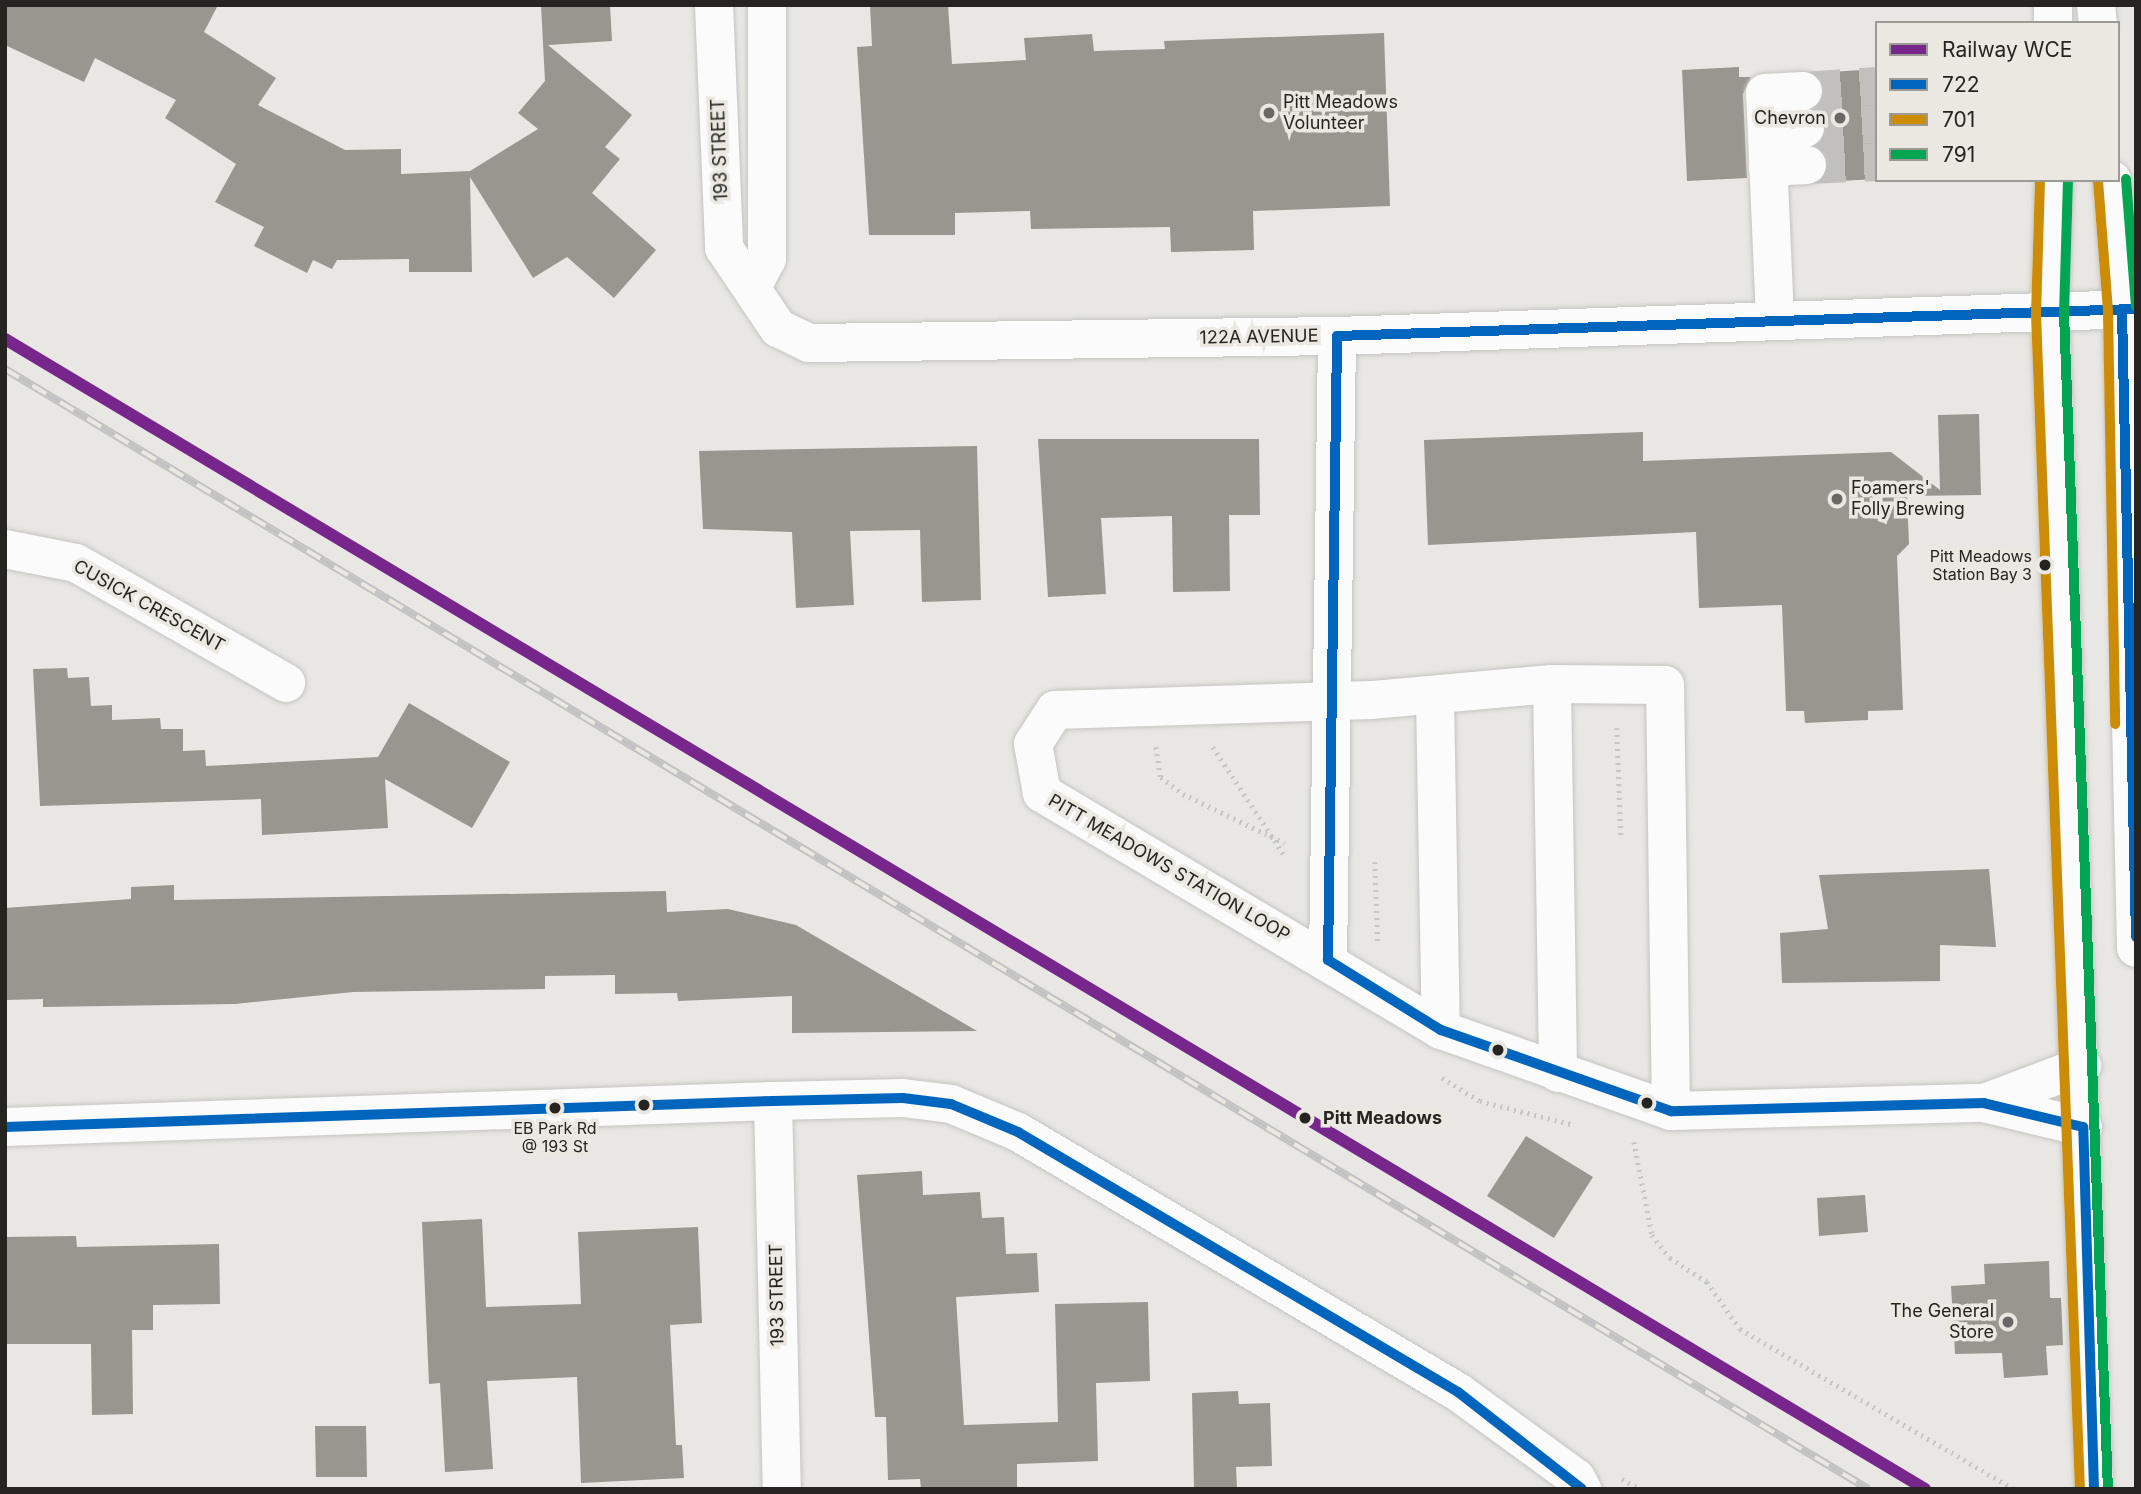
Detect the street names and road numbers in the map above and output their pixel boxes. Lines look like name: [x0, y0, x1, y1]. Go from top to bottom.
street label: 193 STREET: [707, 98, 733, 202]
street label: 122A AVENUE: [1199, 325, 1319, 349]
street label: CUSICK CRESCENT: [70, 555, 228, 657]
street label: PITT MEADOWS STATION LOOP: [1044, 790, 1294, 946]
street label: 193 STREET: [765, 1243, 789, 1347]

